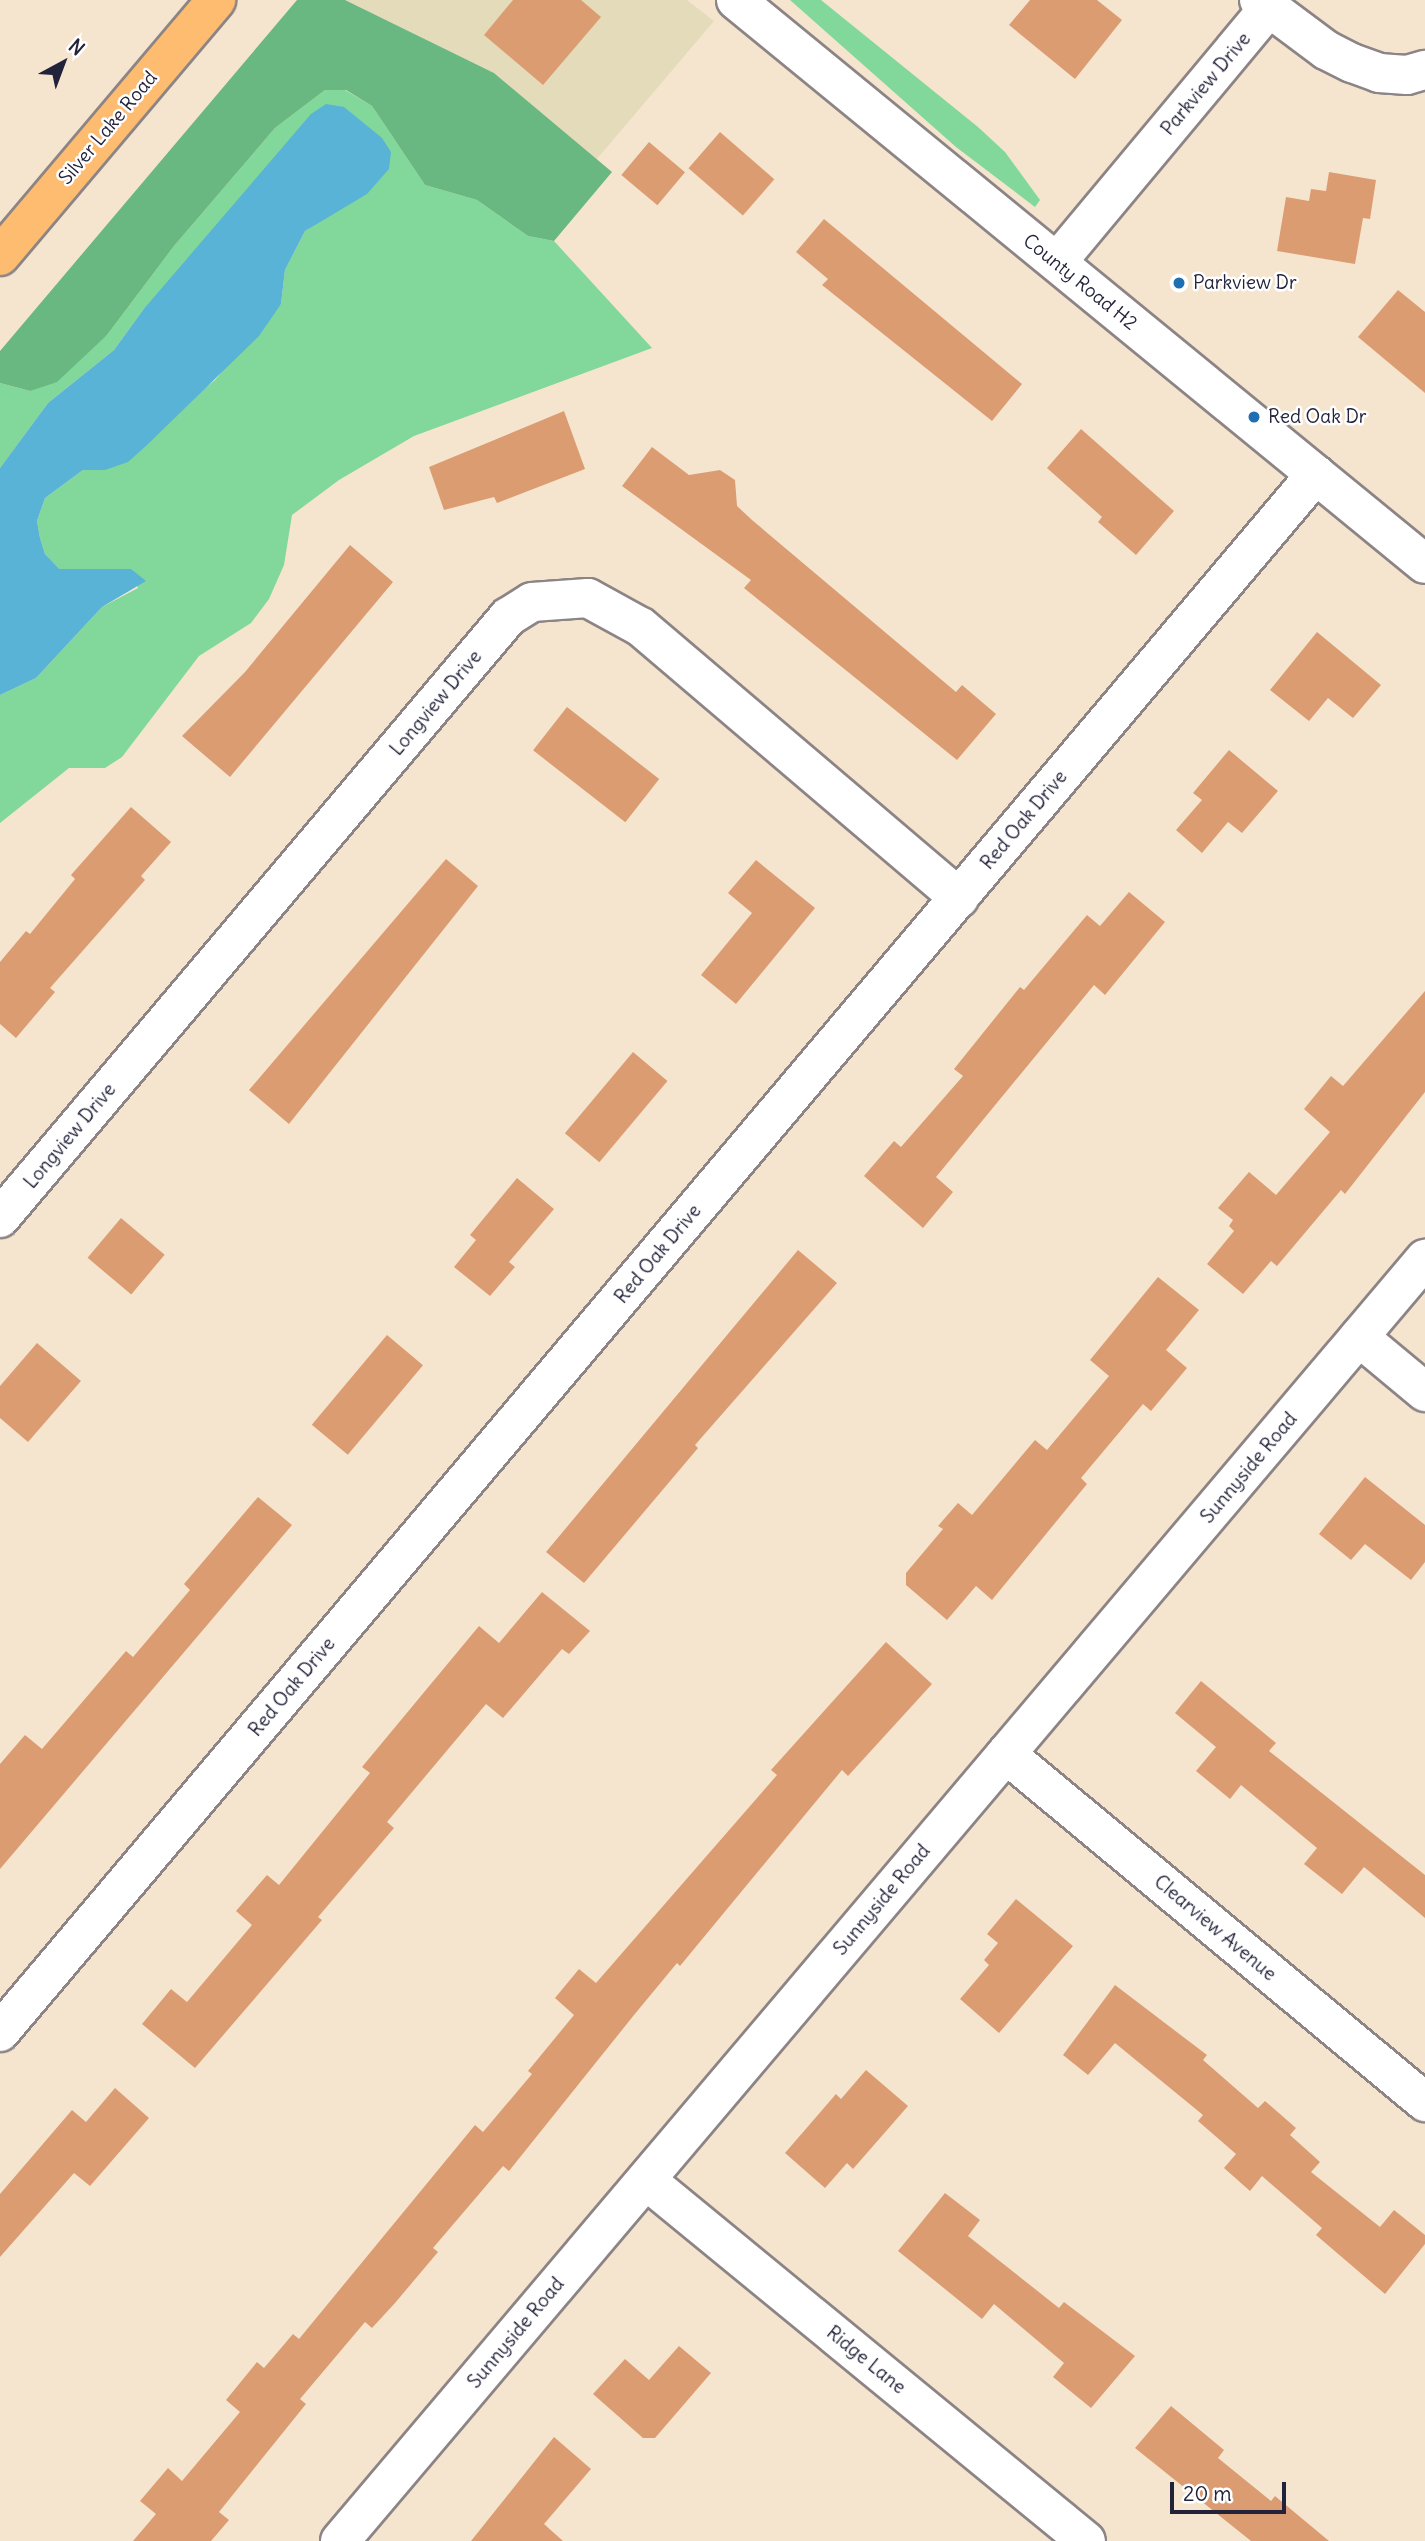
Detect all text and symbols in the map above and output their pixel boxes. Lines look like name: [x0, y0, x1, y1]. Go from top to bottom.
north arrow: [28, 28, 98, 98]
street label: Parkview Drive: [1156, 28, 1256, 140]
text: N: [64, 34, 90, 61]
street label: Silver Lake Road: [54, 67, 162, 189]
street label: County Road H2: [1019, 229, 1141, 335]
place label: Parkview Dr: [1193, 272, 1297, 294]
marker: Parkview Dr: [1171, 275, 1187, 291]
place label: Red Oak Dr: [1268, 406, 1367, 428]
marker: Red Oak Dr: [1246, 409, 1262, 425]
street label: Longview Drive: [385, 646, 487, 760]
street label: Red Oak Drive: [976, 766, 1072, 874]
street label: Longview Drive: [19, 1079, 121, 1193]
street label: Red Oak Drive: [610, 1200, 706, 1308]
street label: Sunnyside Road: [1196, 1408, 1302, 1528]
street label: Red Oak Drive: [244, 1633, 340, 1741]
street label: Sunnyside Road: [829, 1840, 935, 1960]
street label: Clearview Avenue: [1149, 1870, 1281, 1986]
street label: Sunnyside Road: [463, 2273, 569, 2393]
street label: Ridge Lane: [822, 2321, 910, 2399]
scale bar: [1173, 2468, 1288, 2512]
text: 20 m: [1183, 2480, 1232, 2507]

